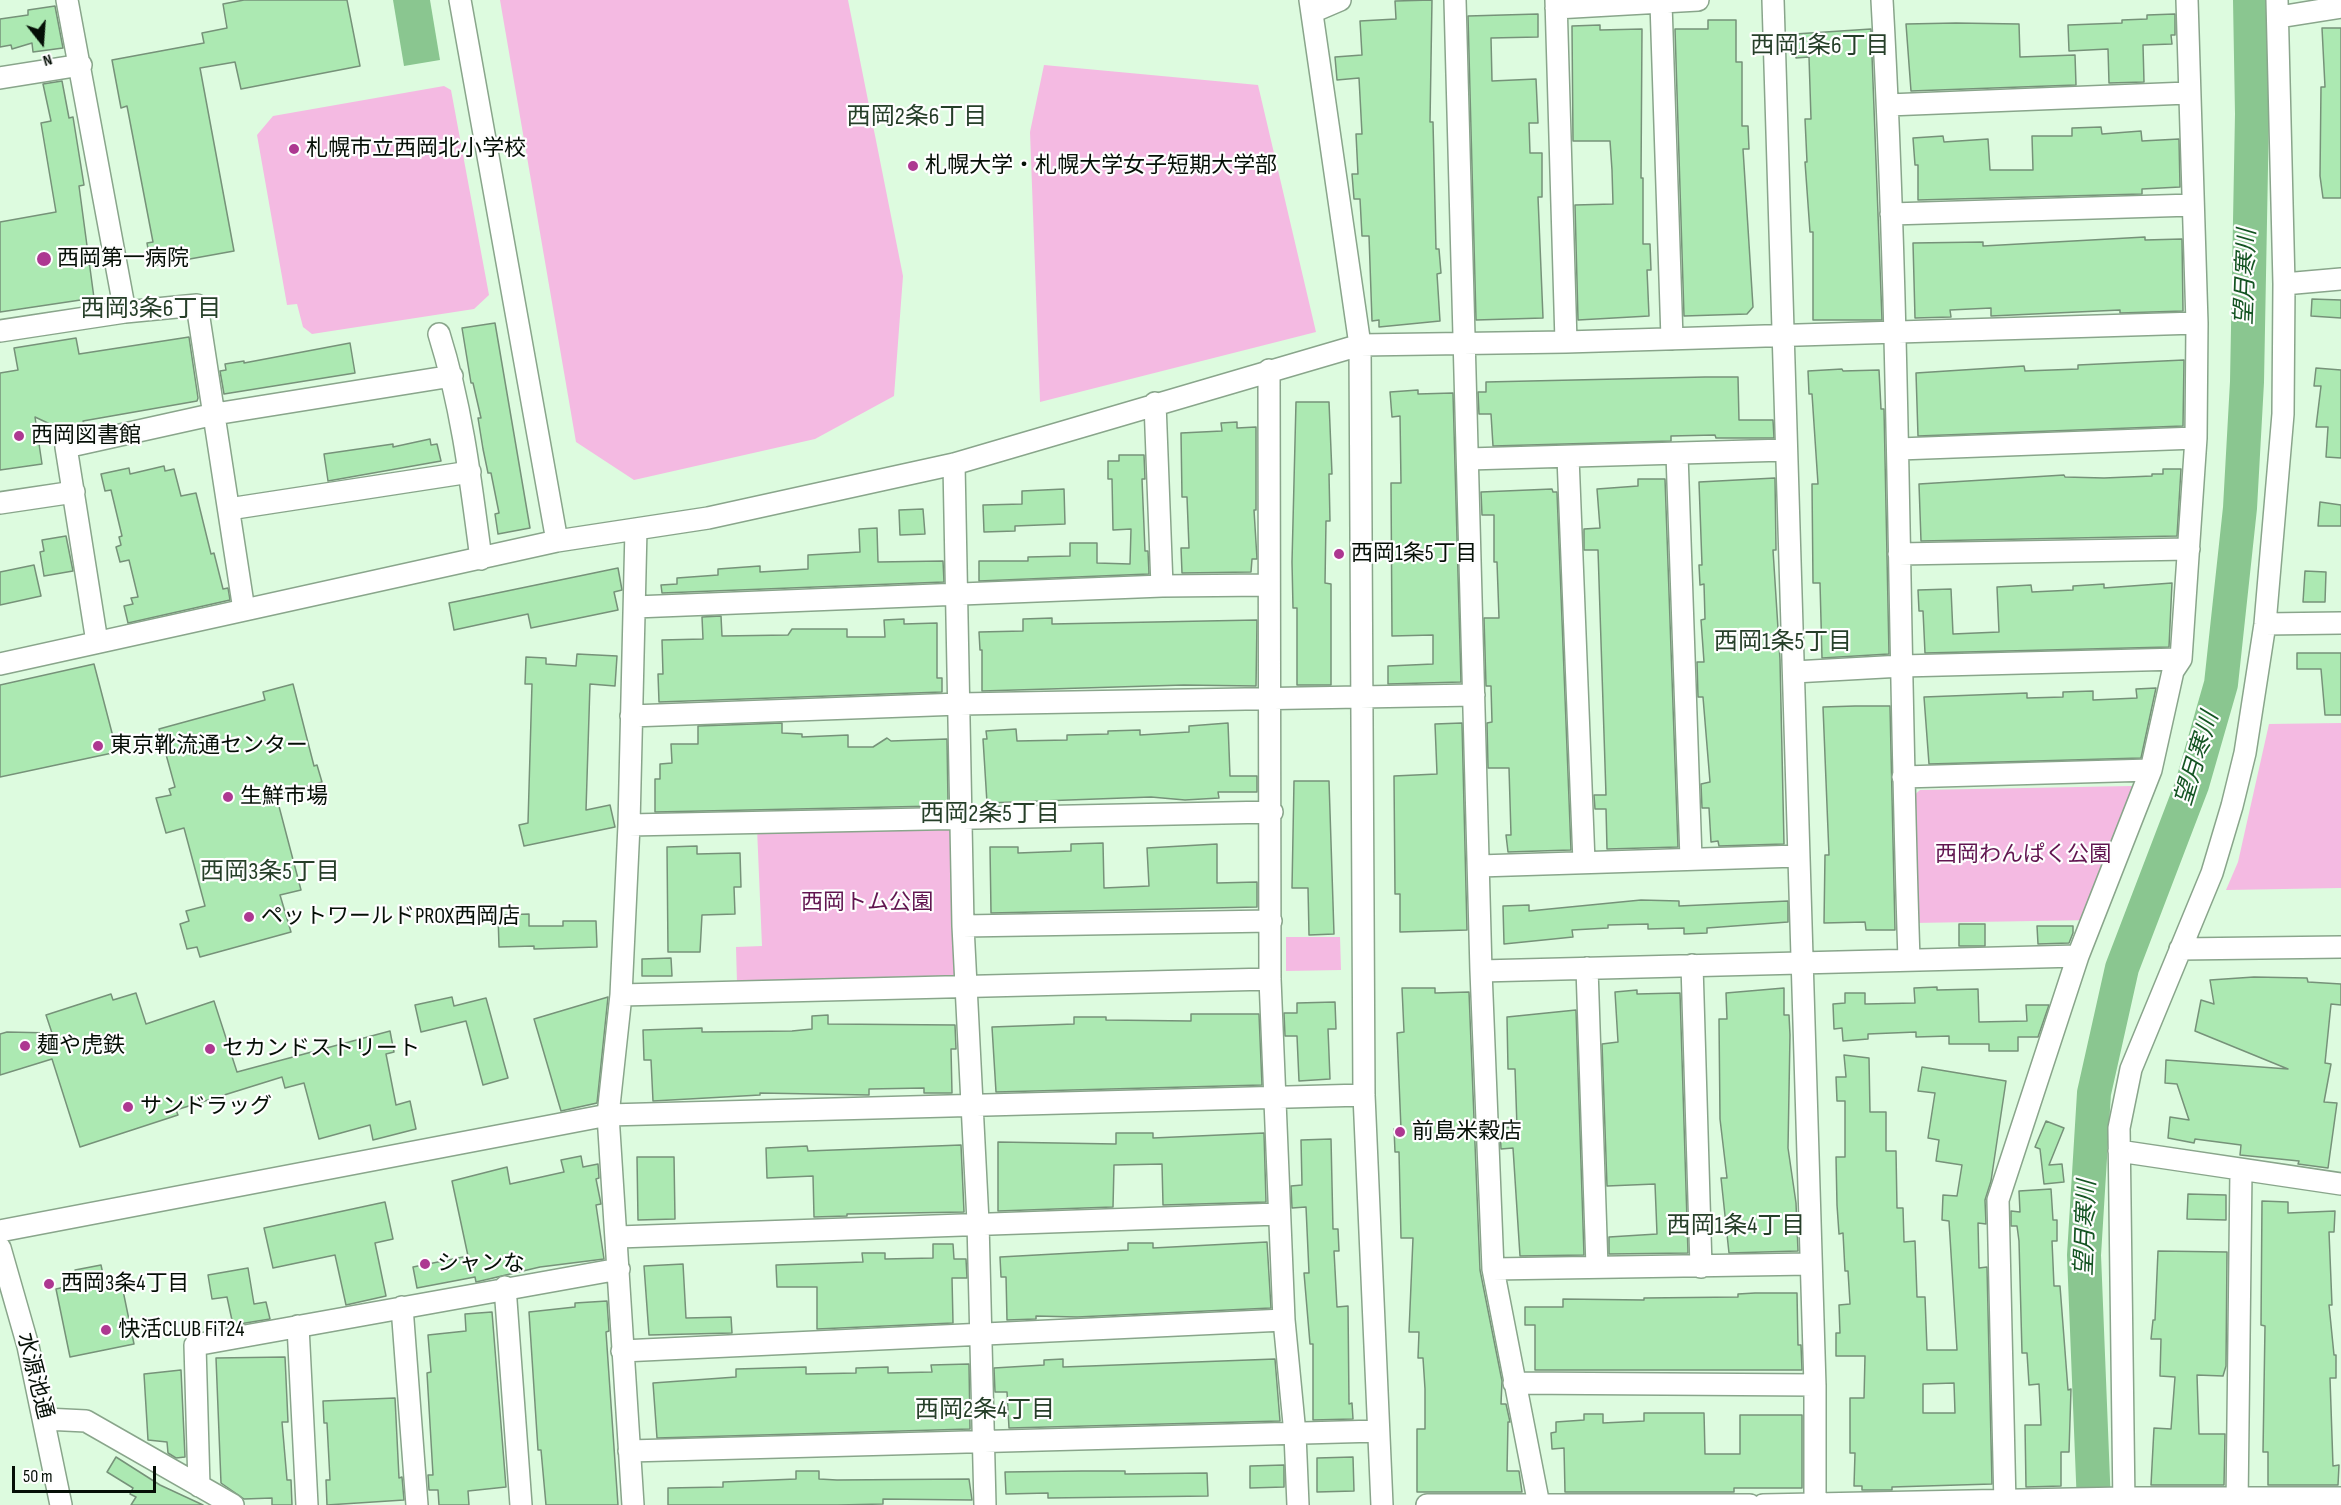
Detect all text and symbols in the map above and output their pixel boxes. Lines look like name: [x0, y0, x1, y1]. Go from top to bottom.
north arrow: [12, 12, 72, 72]
district label: 西岡1条6丁目: [1751, 33, 1889, 61]
text: N: [41, 49, 54, 70]
district label: 西岡2条6丁目: [847, 104, 987, 132]
place label: 札幌市立西岡北小学校: [306, 136, 526, 162]
marker: 札幌市立西岡北小学校: [287, 142, 301, 156]
place label: 札幌大学・札幌大学女子短期大学部: [925, 153, 1277, 179]
marker: 札幌大学・札幌大学女子短期大学部: [906, 159, 920, 173]
water label: 望月寒川: [2231, 229, 2263, 325]
place label: 西岡第一病院: [57, 246, 189, 272]
marker: 西岡第一病院: [35, 250, 53, 268]
district label: 西岡3条6丁目: [81, 296, 221, 324]
place label: 西岡図書館: [31, 423, 141, 449]
marker: 西岡図書館: [12, 429, 26, 443]
place label: 西岡1条5丁目: [1351, 541, 1478, 567]
marker: 西岡1条5丁目: [1332, 547, 1346, 561]
district label: 西岡1条5丁目: [1714, 629, 1852, 657]
water label: 望月寒川: [2170, 709, 2226, 809]
place label: 東京靴流通センター: [110, 733, 308, 759]
marker: 東京靴流通センター: [91, 739, 105, 753]
place label: 生鮮市場: [240, 784, 328, 810]
marker: 生鮮市場: [221, 790, 235, 804]
district label: 西岡2条5丁目: [920, 801, 1060, 829]
park label: 西岡わんぱく公園: [1935, 842, 2111, 868]
district label: 西岡3条5丁目: [200, 859, 340, 887]
park label: 西岡トム公園: [801, 890, 933, 916]
place label: ペットワールドPROX西岡店: [261, 904, 520, 930]
marker: ペットワールドPROX西岡店: [242, 910, 256, 924]
place label: 麺や虎鉄: [37, 1033, 125, 1059]
place label: セカンドストリート: [222, 1036, 420, 1062]
marker: 麺や虎鉄: [18, 1039, 32, 1053]
marker: セカンドストリート: [203, 1042, 217, 1056]
place label: サンドラッグ: [140, 1094, 272, 1120]
marker: サンドラッグ: [121, 1100, 135, 1114]
place label: 前島米穀店: [1412, 1119, 1522, 1145]
marker: 前島米穀店: [1393, 1125, 1407, 1139]
water label: 望月寒川: [2071, 1180, 2103, 1276]
district label: 西岡1条4丁目: [1667, 1213, 1805, 1241]
place label: シャンな: [437, 1251, 525, 1277]
marker: シャンな: [418, 1257, 432, 1271]
place label: 西岡3条4丁目: [61, 1271, 189, 1297]
marker: 西岡3条4丁目: [42, 1277, 56, 1291]
place label: 快活CLUB FiT24: [118, 1317, 244, 1343]
marker: 快活CLUB FiT24: [99, 1323, 113, 1337]
street label: 水源池通: [11, 1330, 57, 1422]
district label: 西岡2条4丁目: [915, 1397, 1055, 1425]
scale bar: [15, 1454, 159, 1492]
text: 50 m: [23, 1466, 53, 1487]

